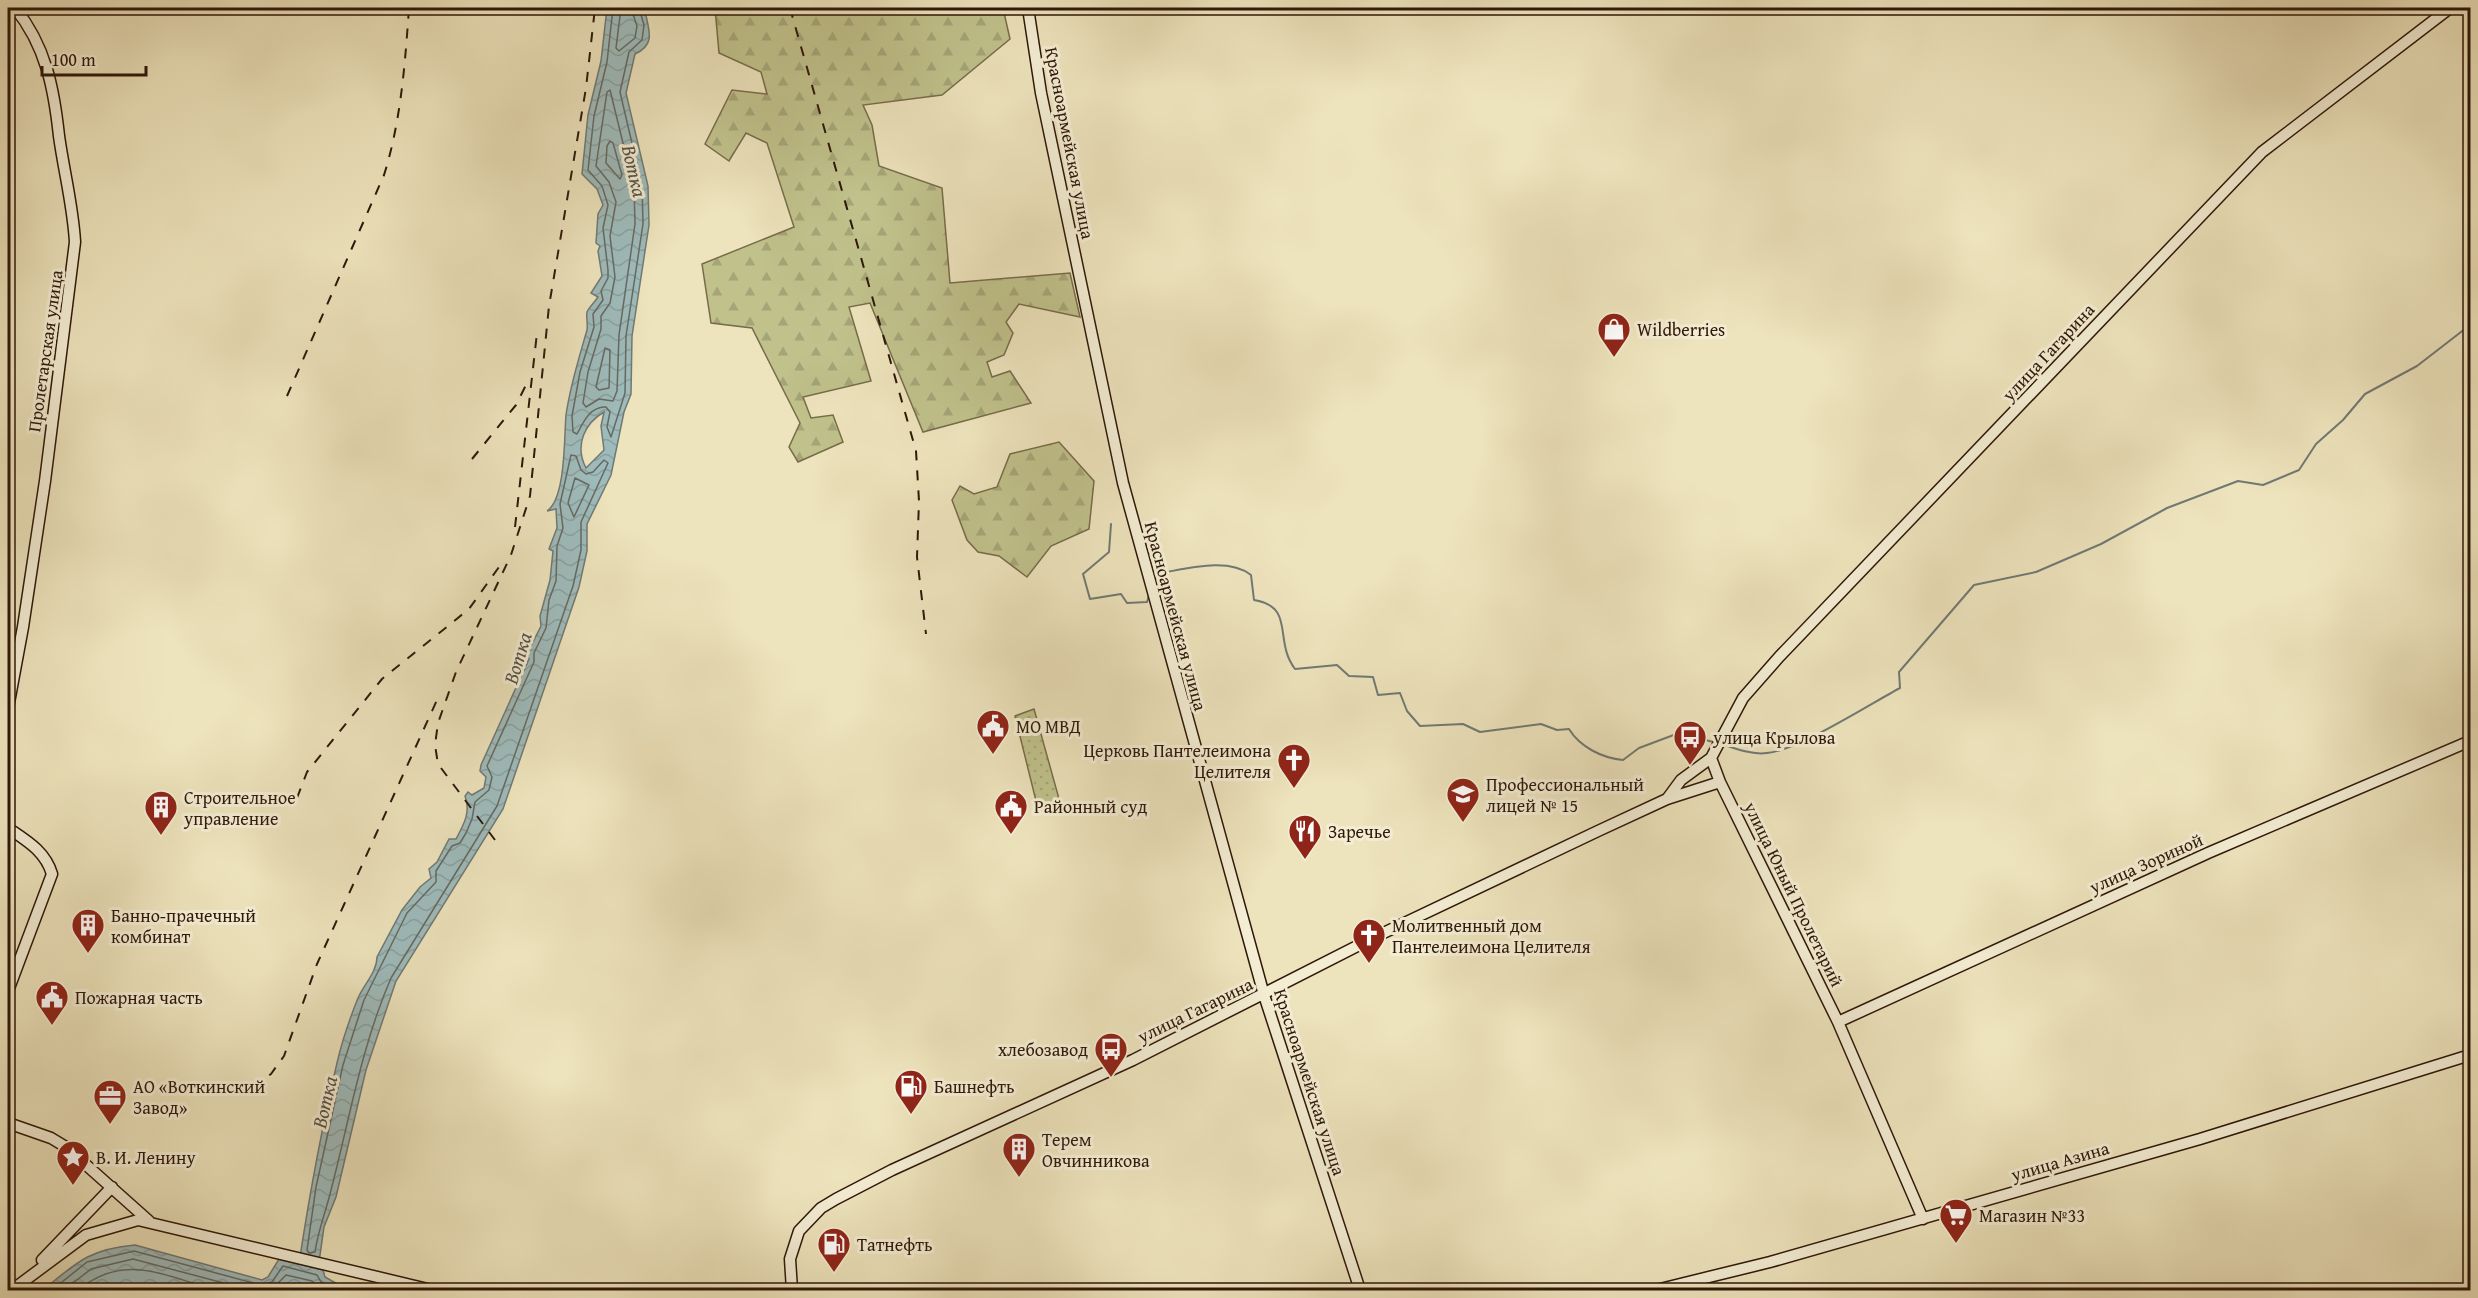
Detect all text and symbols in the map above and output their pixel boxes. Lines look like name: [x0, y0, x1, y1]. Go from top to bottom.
scale bar: [42, 39, 146, 77]
street label: Красноармейская улица: [1038, 45, 1102, 242]
text: 100 m: [51, 46, 96, 73]
water label: Вотка: [615, 141, 655, 201]
street label: Пролетарская улица: [20, 268, 70, 434]
street label: улица Гагарина: [1995, 297, 2101, 408]
shop icon: Wildberries: [1596, 311, 1632, 358]
place label: Wildberries: [1637, 316, 1725, 343]
street label: Красноармейская улица: [1138, 518, 1214, 714]
water label: Вотка: [495, 628, 539, 688]
public building icon: МО МВД: [975, 708, 1011, 755]
place label: МО МВД: [1016, 713, 1081, 740]
bus stop icon: улица Крылова: [1672, 719, 1708, 766]
place label: улица Крылова: [1712, 724, 1836, 751]
place label: Церковь Пантелеимона Целителя: [1084, 737, 1271, 785]
church icon: Церковь Пантелеимона Целителя: [1276, 742, 1312, 789]
place label: Профессиональный лицей № 15: [1486, 771, 1644, 819]
school or university icon: Профессиональный лицей № 15: [1445, 776, 1481, 823]
place label: Строительное управление: [183, 784, 296, 832]
public building icon: Районный суд: [993, 788, 1029, 835]
building icon: Строительное управление: [143, 789, 179, 836]
place label: Районный суд: [1034, 793, 1147, 820]
street label: улица Юный Пролетарий: [1737, 796, 1851, 991]
restaurant icon: Заречье: [1287, 813, 1323, 860]
place label: Заречье: [1328, 818, 1391, 845]
street label: улица Зориной: [2084, 826, 2207, 901]
place label: Банно-прачечный комбинат: [111, 902, 256, 950]
building icon: Банно-прачечный комбинат: [70, 907, 106, 954]
place label: Молитвенный дом Пантелеимона Целителя: [1392, 912, 1591, 960]
church icon: Молитвенный дом Пантелеимона Целителя: [1351, 917, 1387, 964]
street label: улица Гагарина: [1132, 970, 1258, 1050]
public building icon: Пожарная часть: [34, 979, 70, 1026]
place label: Пожарная часть: [75, 984, 203, 1011]
street label: Красноармейская улица: [1267, 985, 1353, 1179]
bus stop icon: хлебозавод: [1093, 1031, 1129, 1078]
place label: хлебозавод: [998, 1036, 1088, 1063]
fuel station icon: Башнефть: [893, 1068, 929, 1115]
water label: Вотка: [304, 1072, 344, 1132]
place label: АО «Воткинский Завод»: [133, 1073, 265, 1121]
place label: Башнефть: [934, 1073, 1015, 1100]
office icon: АО «Воткинский Завод»: [92, 1078, 128, 1125]
place label: Терем Овчинникова: [1042, 1126, 1150, 1174]
building icon: Терем Овчинникова: [1001, 1131, 1037, 1178]
street label: улица Азина: [2007, 1134, 2113, 1188]
place icon: В. И. Ленину: [55, 1139, 91, 1186]
place label: В. И. Ленину: [96, 1144, 196, 1171]
supermarket icon: Магазин №33: [1938, 1197, 1974, 1244]
place label: Магазин №33: [1979, 1202, 2085, 1229]
fuel station icon: Татнефть: [816, 1226, 852, 1273]
place label: Татнефть: [857, 1231, 933, 1258]

